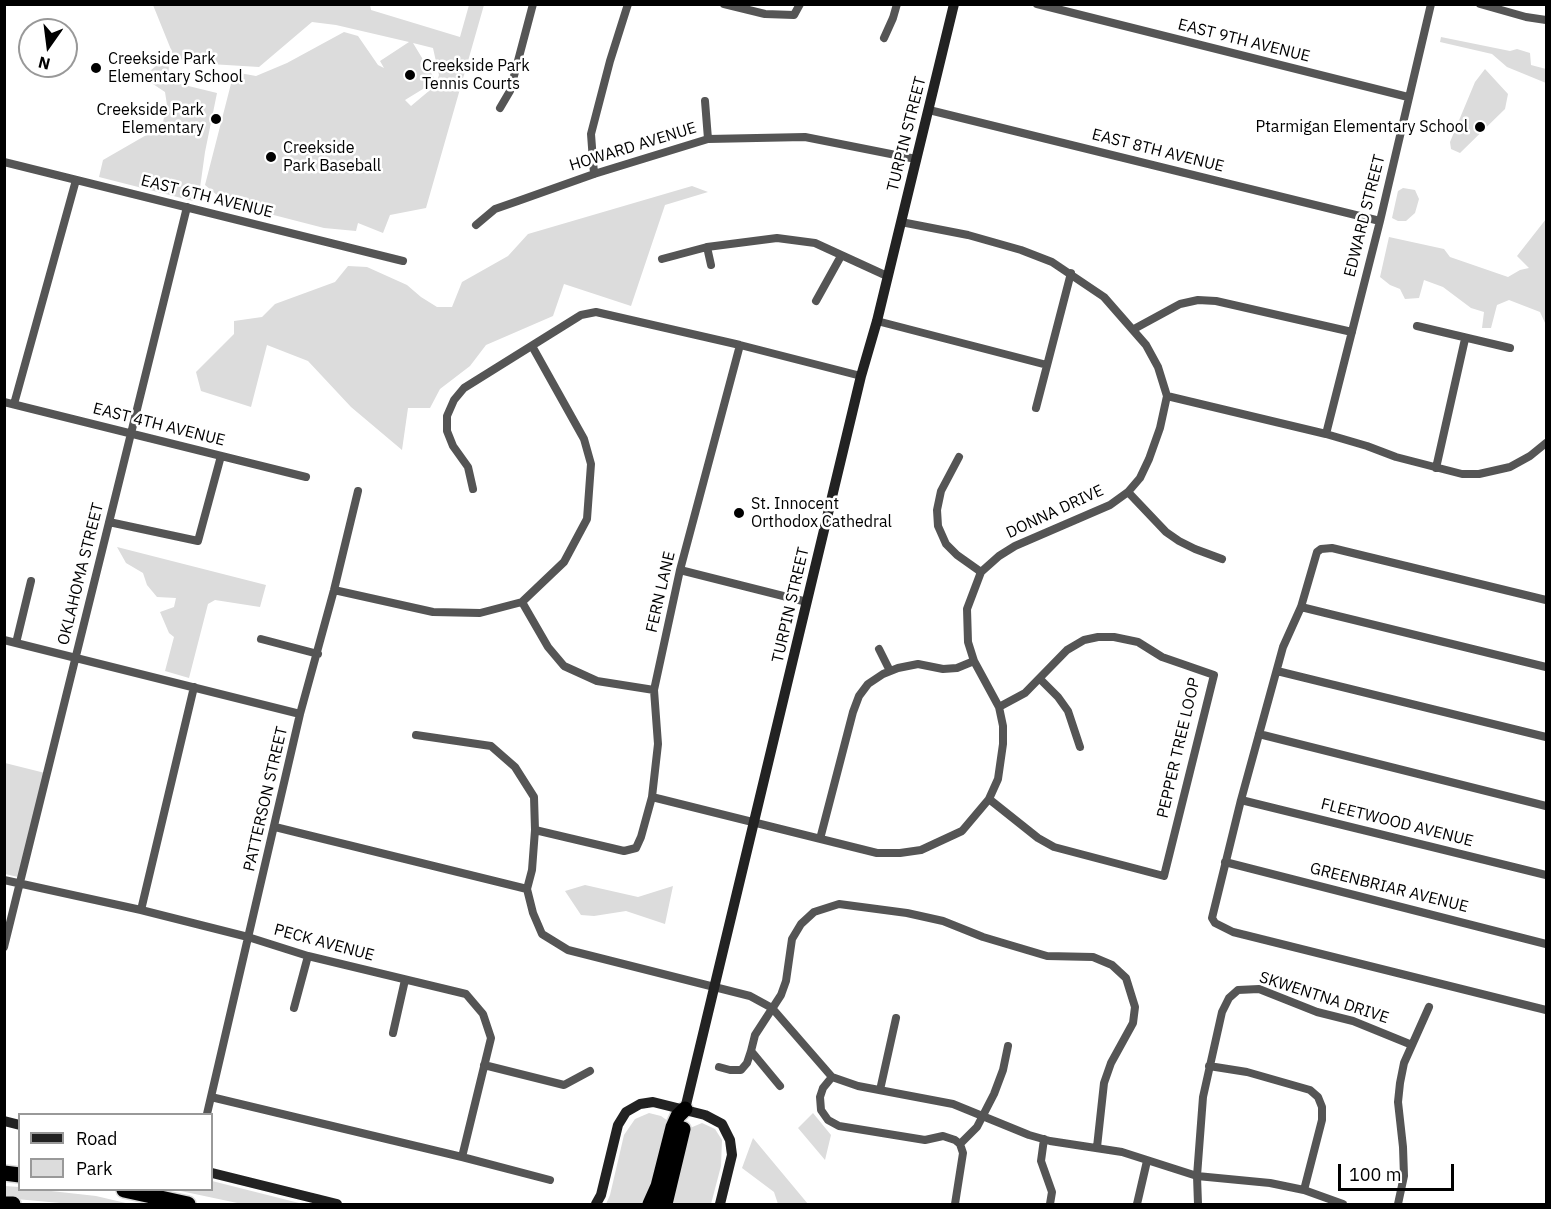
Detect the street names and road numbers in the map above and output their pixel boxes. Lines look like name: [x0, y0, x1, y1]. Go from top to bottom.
street label: EAST 9TH AVENUE: [1176, 15, 1312, 67]
street label: TURPIN STREET: [883, 75, 931, 193]
street label: HOWARD AVENUE: [567, 119, 699, 175]
street label: EAST 8TH AVENUE: [1090, 125, 1226, 177]
street label: EDWARD STREET: [1340, 153, 1390, 279]
street label: EAST 6TH AVENUE: [139, 171, 275, 223]
street label: EAST 4TH AVENUE: [91, 399, 227, 451]
street label: DONNA DRIVE: [1003, 481, 1107, 543]
street label: OKLAHOMA STREET: [54, 501, 108, 647]
street label: TURPIN STREET: [768, 545, 814, 665]
street label: FERN LANE: [642, 549, 680, 635]
street label: PEPPER TREE LOOP: [1154, 676, 1204, 820]
street label: PATTERSON STREET: [240, 725, 292, 873]
street label: FLEETWOOD AVENUE: [1319, 795, 1475, 851]
street label: GREENBRIAR AVENUE: [1308, 859, 1470, 917]
street label: PECK AVENUE: [272, 920, 376, 966]
street label: SKWENTNA DRIVE: [1257, 968, 1391, 1028]

